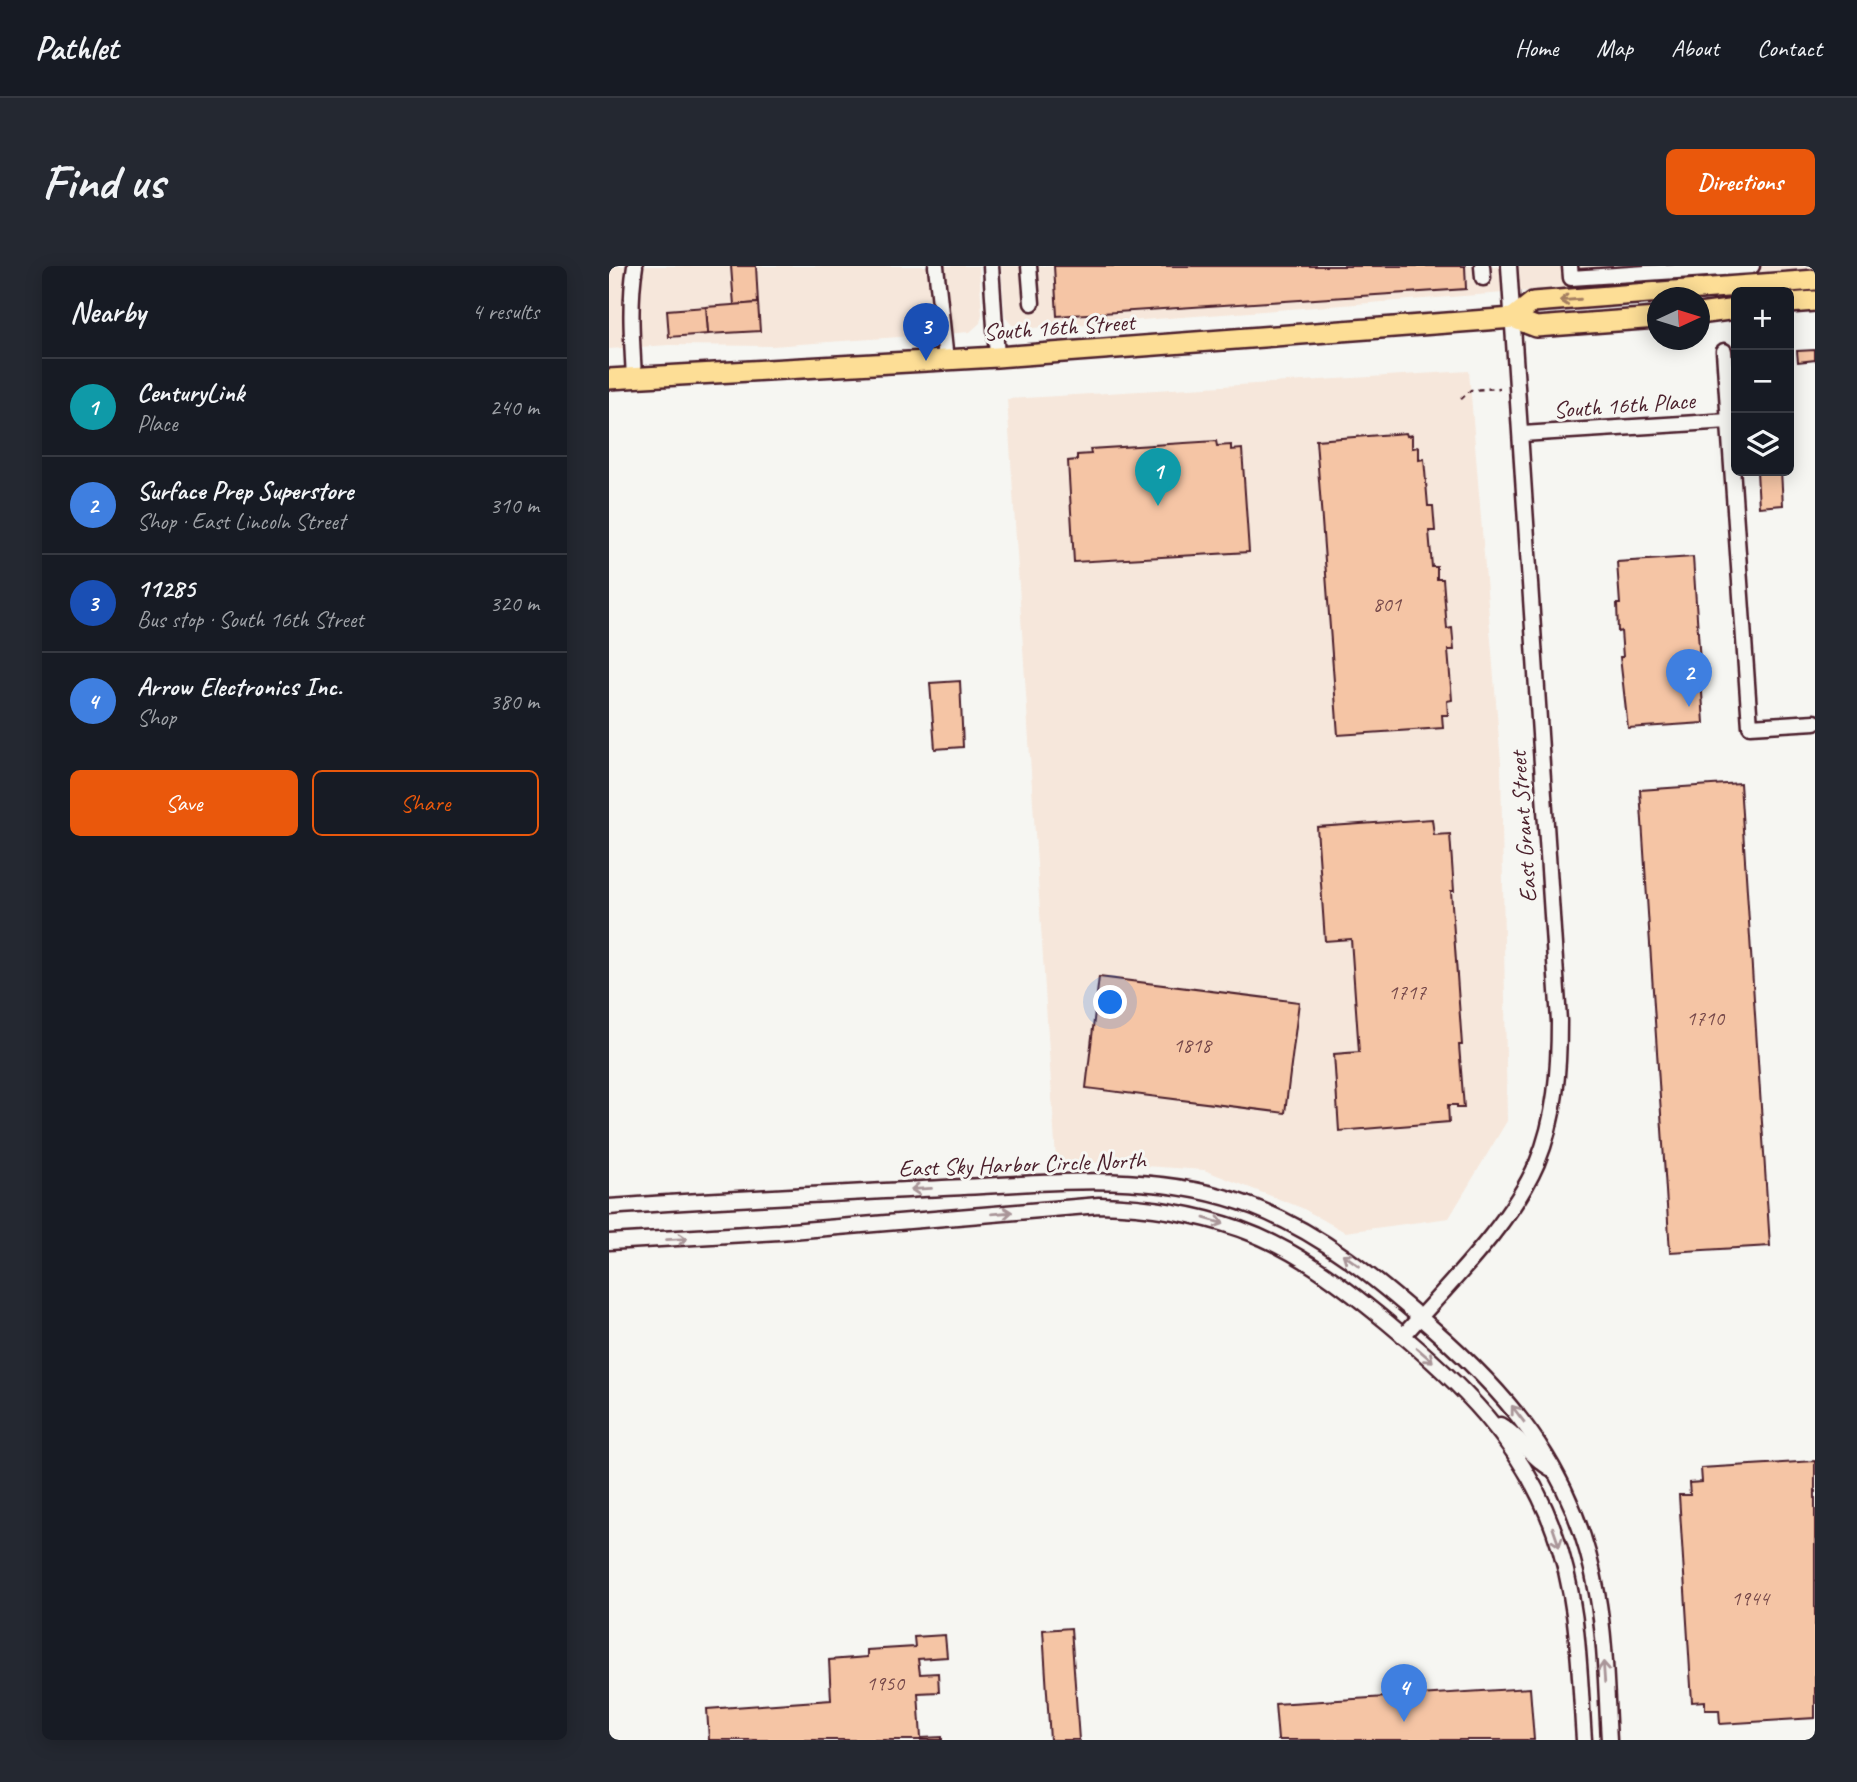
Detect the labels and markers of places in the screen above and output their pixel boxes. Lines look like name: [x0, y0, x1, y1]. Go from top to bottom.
pin: 3: [903, 303, 949, 361]
pin: 1: [1135, 448, 1181, 506]
pin: 2: [1666, 649, 1712, 707]
pin: 4: [1381, 1664, 1427, 1722]

